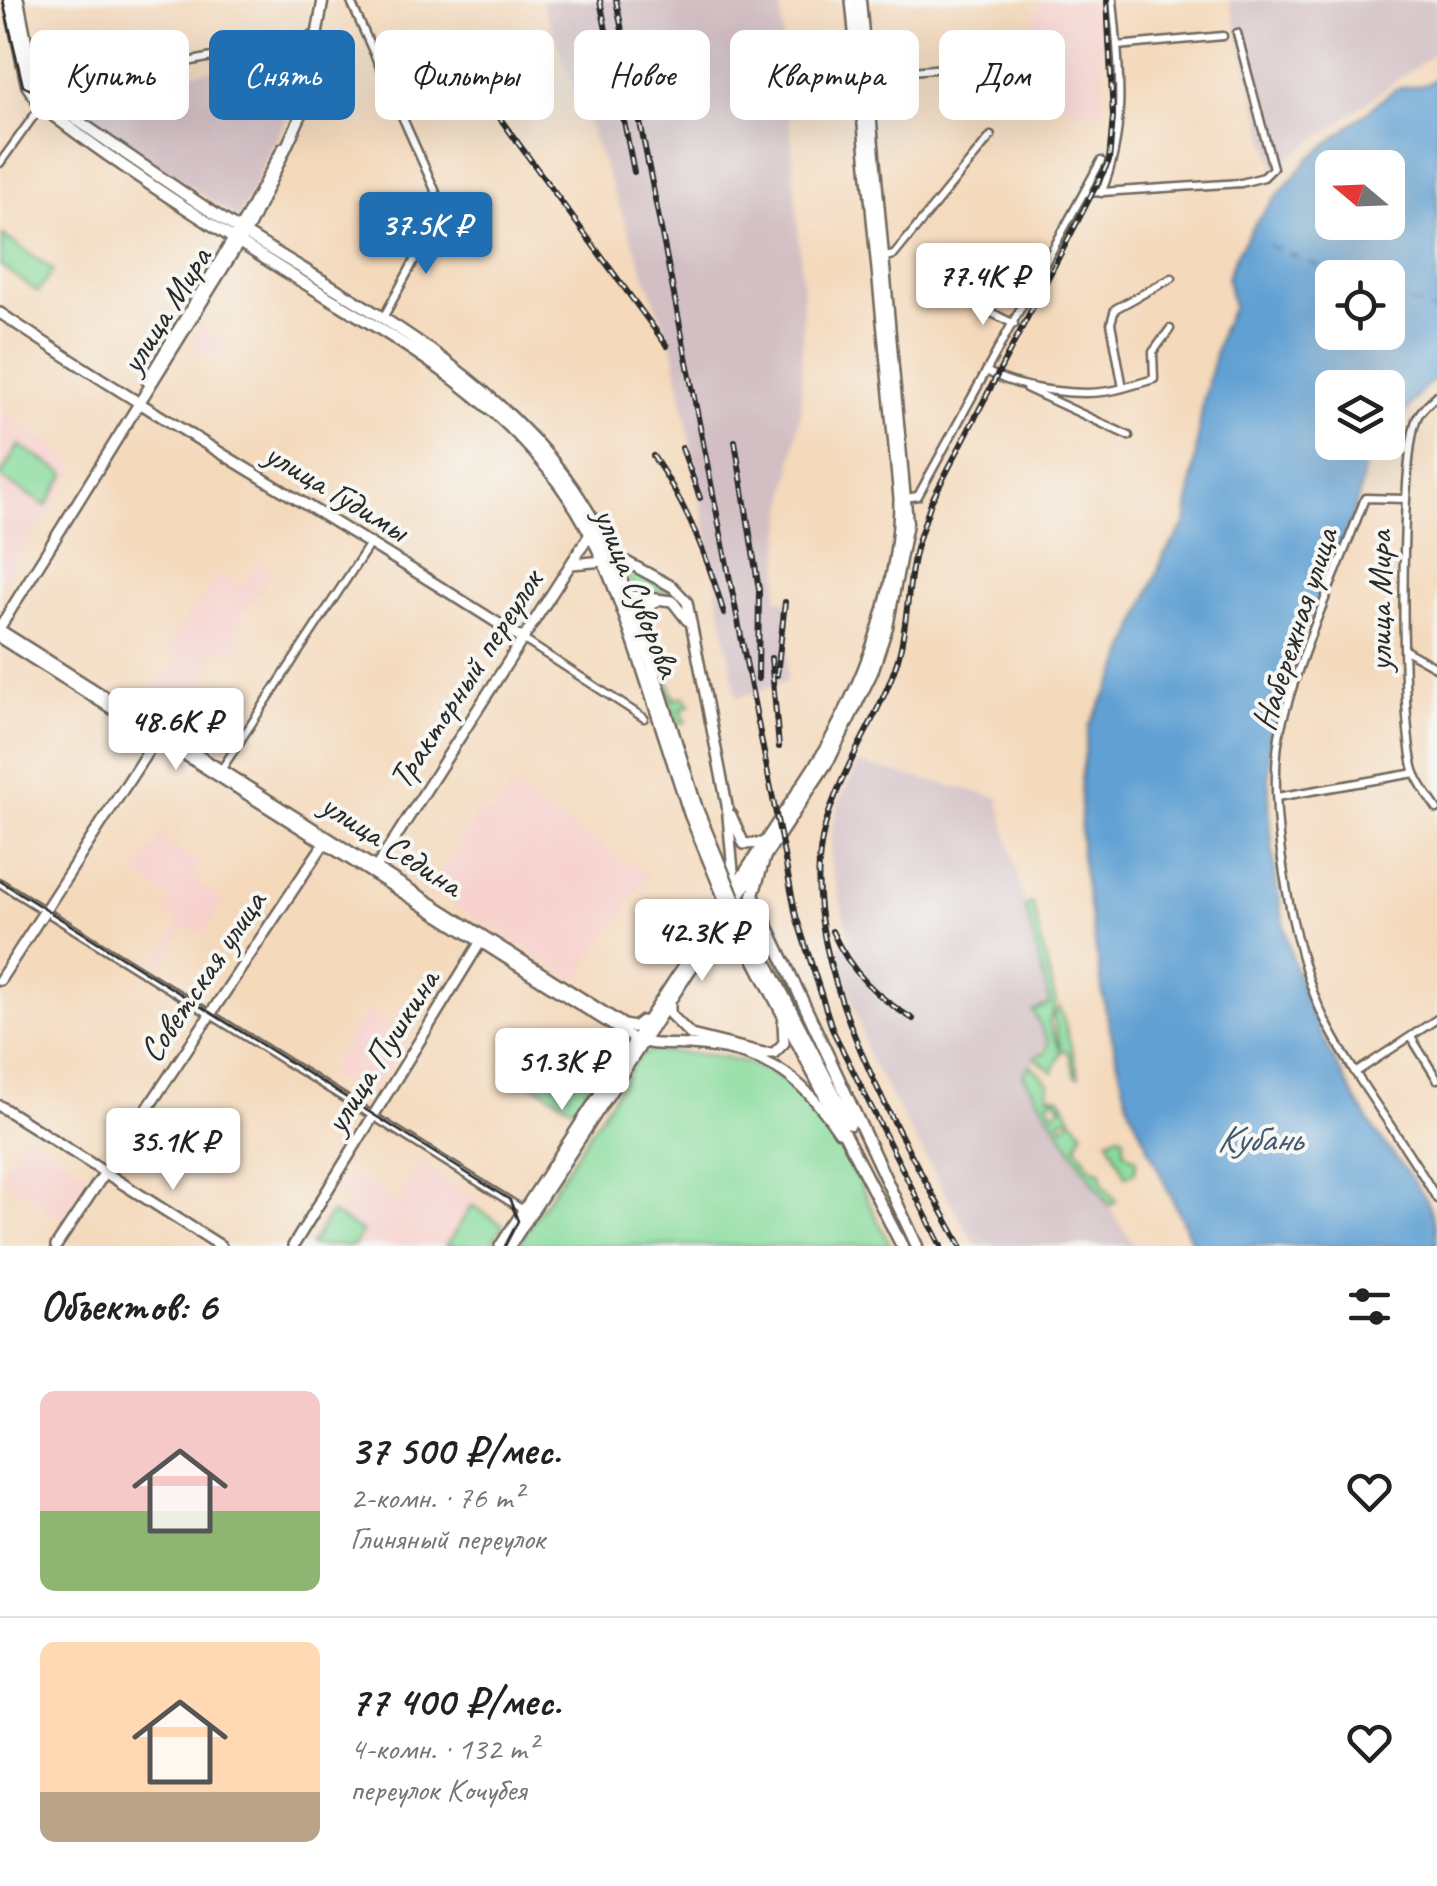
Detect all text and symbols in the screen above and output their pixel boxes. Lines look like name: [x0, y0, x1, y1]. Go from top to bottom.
chip: Купить: [30, 30, 189, 120]
chip: Снять: [209, 30, 355, 120]
chip: Фильтры: [375, 30, 554, 120]
chip: Новое: [574, 30, 710, 120]
chip: Квартира: [730, 30, 919, 120]
chip: Дом: [939, 30, 1065, 120]
north arrow: [1315, 150, 1405, 240]
map controls: [1315, 150, 1405, 460]
pin: 37.5K ₽: [334, 192, 518, 277]
text: 37.5K ₽: [381, 204, 471, 245]
street label: улица Мира: [108, 237, 223, 384]
pin: 77.4K ₽: [891, 243, 1075, 328]
text: 77.4K ₽: [938, 255, 1028, 296]
button: locate: [1315, 260, 1405, 350]
button: layers: [1315, 370, 1405, 460]
street label: улица Гудимы: [255, 430, 419, 553]
street label: улица Суворова: [582, 499, 693, 686]
street label: Набережная улица: [1241, 520, 1349, 736]
street label: улица Мира: [1357, 529, 1402, 673]
street label: Тракторный переулок: [378, 559, 555, 797]
pin: 48.6K ₽: [84, 688, 268, 773]
text: 48.6K ₽: [131, 700, 221, 741]
street label: улица Седина: [311, 781, 473, 908]
street label: Советская улица: [129, 880, 278, 1071]
pin: 42.3K ₽: [610, 899, 794, 984]
text: 42.3K ₽: [657, 911, 747, 952]
street label: улица Пушкина: [312, 959, 451, 1143]
pin: 51.3K ₽: [470, 1028, 654, 1113]
text: 51.3K ₽: [517, 1040, 607, 1081]
pin: 35.1K ₽: [81, 1108, 265, 1193]
water label: Кубань: [1217, 1115, 1306, 1162]
text: 35.1K ₽: [128, 1120, 218, 1161]
icon: filters: [1342, 1279, 1397, 1334]
text: Объектов: 6: [40, 1280, 217, 1333]
text: 37 500 ₽/мес.: [350, 1424, 561, 1477]
icon: home: [120, 1431, 240, 1551]
icon: heart: [1342, 1464, 1397, 1519]
text: 2-комн. · 76 m²: [350, 1477, 522, 1518]
text: Глиняный переулок: [350, 1518, 545, 1559]
text: 77 400 ₽/мес.: [350, 1675, 561, 1728]
icon: home: [120, 1682, 240, 1802]
icon: heart: [1342, 1715, 1397, 1770]
text: 4-комн. · 132 m²: [350, 1728, 537, 1769]
text: переулок Кочубея: [350, 1769, 526, 1810]

